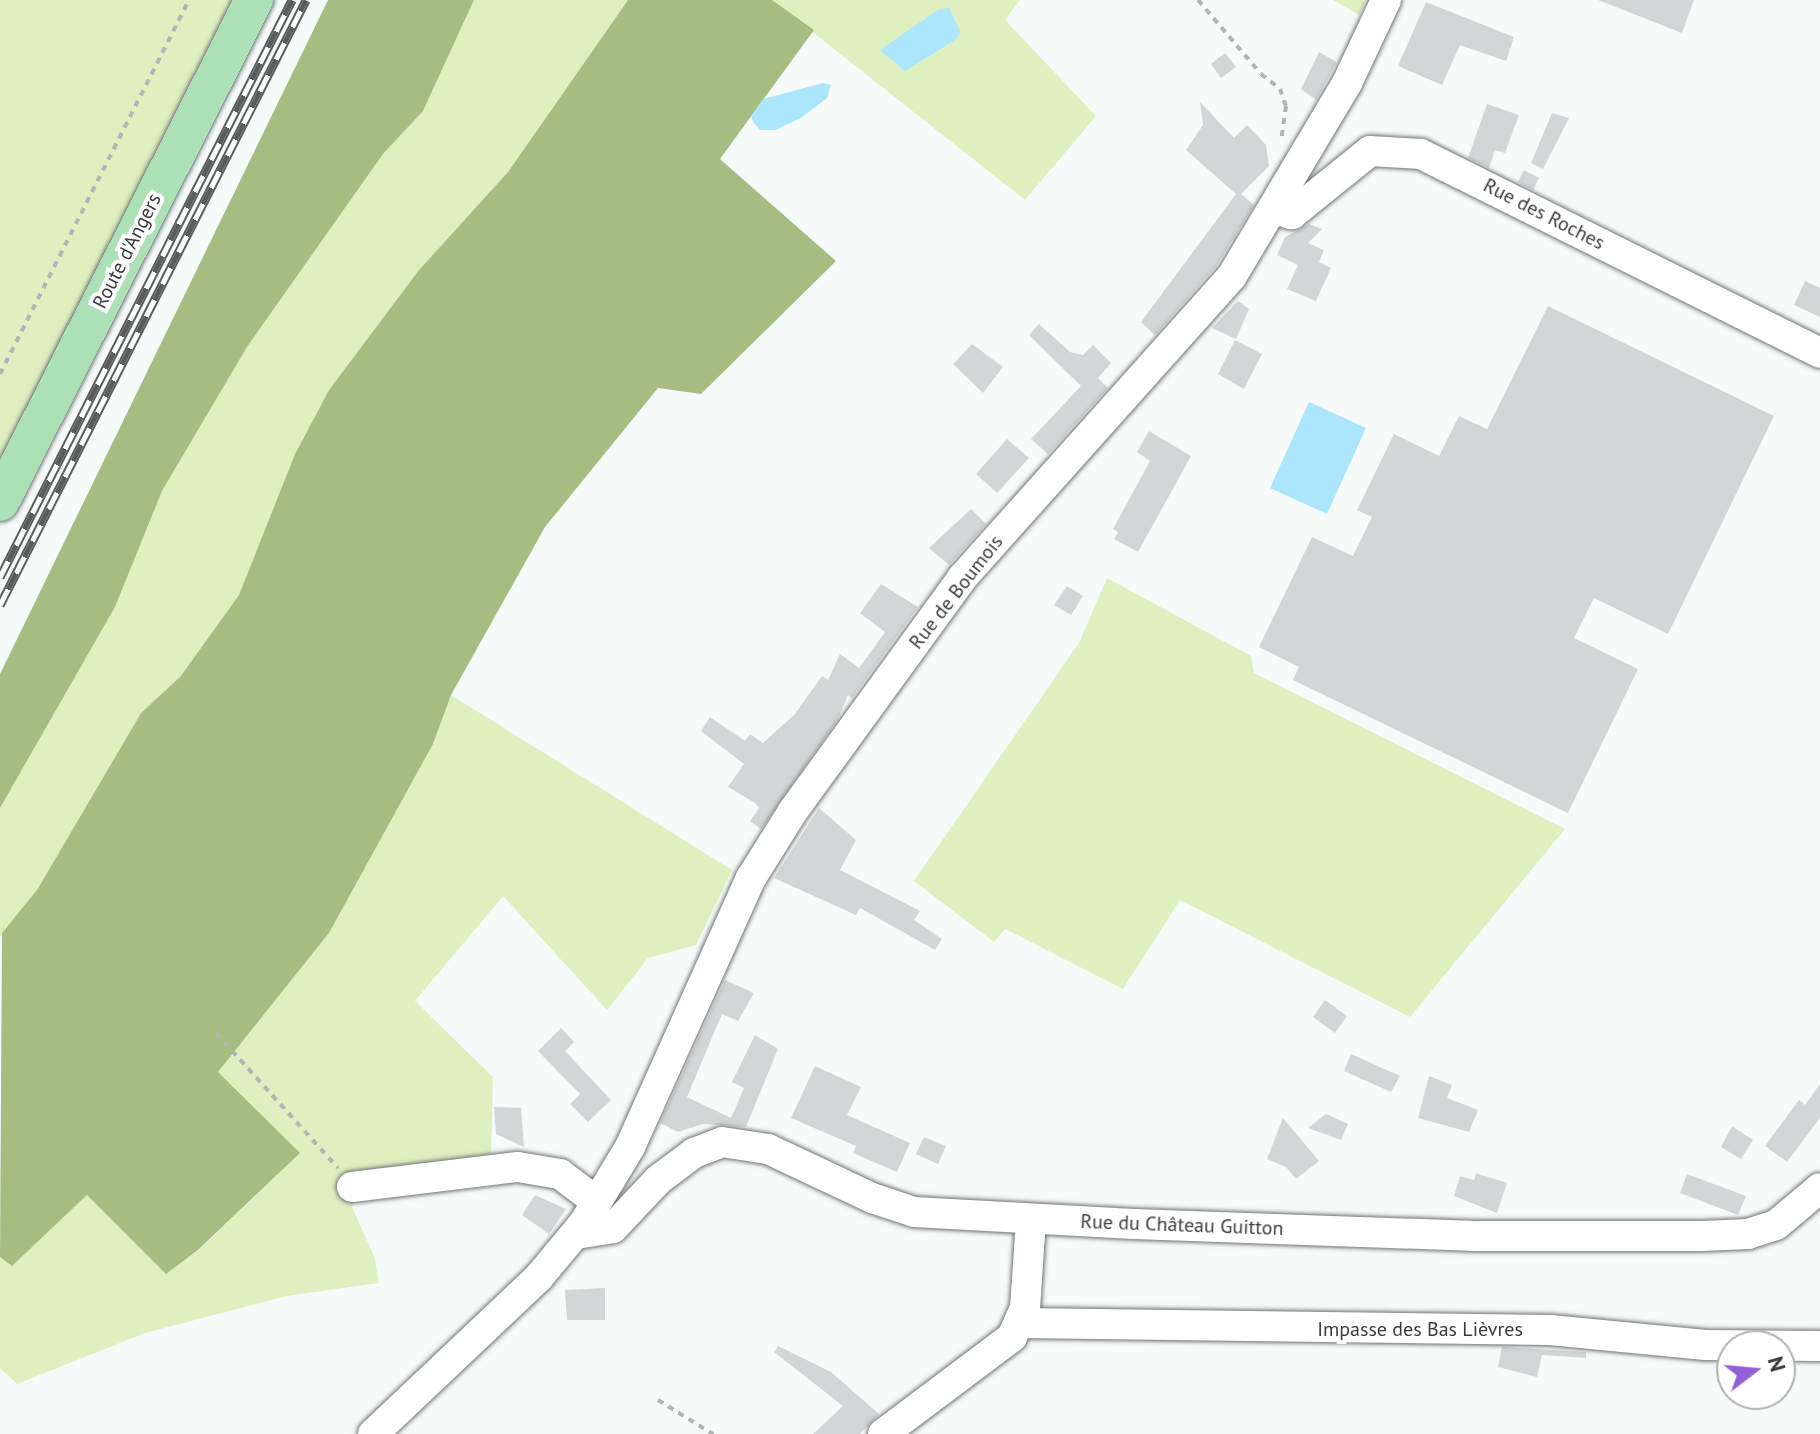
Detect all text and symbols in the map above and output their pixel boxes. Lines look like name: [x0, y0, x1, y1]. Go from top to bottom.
street label: Rue des Roches: [1479, 173, 1609, 255]
street label: Route d'Angers: [88, 189, 166, 313]
street label: Rue de Boumois: [904, 530, 1008, 654]
street label: Rue du Château Guitton: [1080, 1209, 1284, 1241]
street label: Impasse des Bas Lièvres: [1317, 1317, 1523, 1341]
north arrow: [1716, 1330, 1796, 1410]
text: N: [1762, 1353, 1793, 1375]

